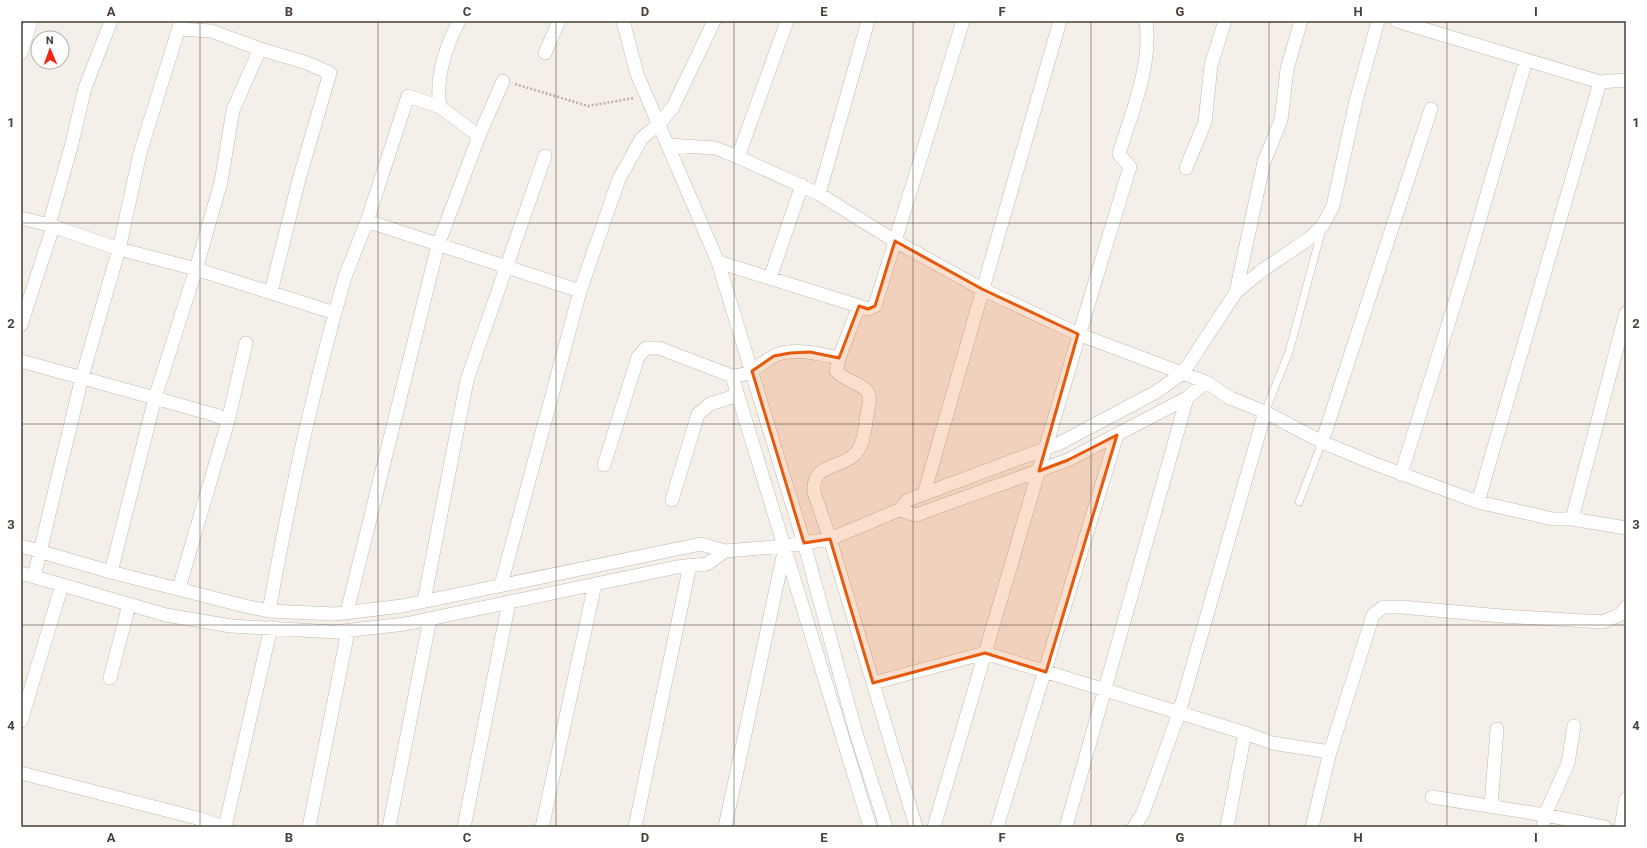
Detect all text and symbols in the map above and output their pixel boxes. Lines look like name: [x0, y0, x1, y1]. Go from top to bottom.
text: A: [107, 4, 116, 19]
text: B: [285, 4, 293, 19]
text: C: [463, 4, 472, 19]
text: D: [641, 4, 649, 19]
text: E: [820, 4, 828, 19]
text: F: [998, 4, 1006, 19]
text: G: [1176, 4, 1185, 19]
text: H: [1353, 4, 1363, 19]
text: I: [1534, 4, 1538, 19]
north arrow: [30, 30, 70, 70]
text: N: [46, 34, 54, 47]
text: 1: [7, 115, 15, 130]
text: 1: [1632, 115, 1640, 130]
text: 2: [7, 316, 15, 331]
text: 2: [1632, 316, 1640, 331]
text: 3: [7, 517, 15, 532]
text: 3: [1632, 517, 1640, 532]
text: 4: [7, 718, 15, 733]
text: 4: [1632, 718, 1640, 733]
text: A: [107, 830, 116, 845]
text: B: [285, 830, 293, 845]
text: C: [463, 830, 472, 845]
text: D: [641, 830, 649, 845]
text: E: [820, 830, 828, 845]
text: F: [998, 830, 1006, 845]
text: G: [1176, 830, 1185, 845]
text: H: [1353, 830, 1363, 845]
text: I: [1534, 830, 1538, 845]

